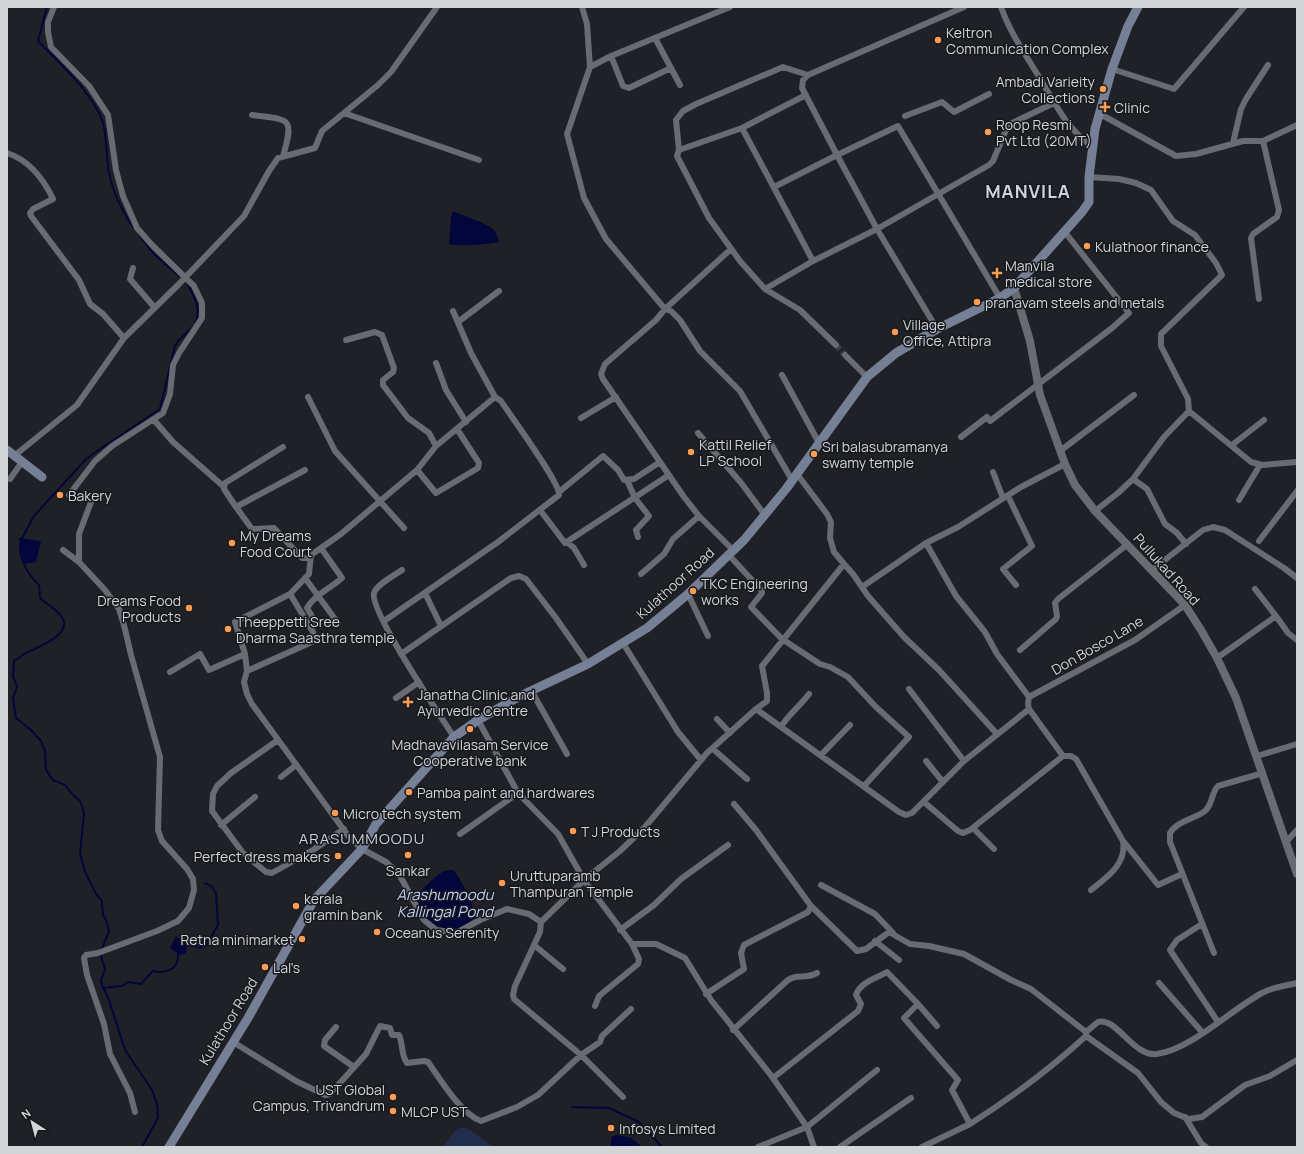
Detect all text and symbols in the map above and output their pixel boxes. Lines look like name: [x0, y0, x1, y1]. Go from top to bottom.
place label: Keltron Communication Complex: [946, 23, 1109, 58]
marker: Keltron Communication Complex: [933, 35, 943, 45]
place label: Ambadi Varieity Collections: [996, 72, 1096, 107]
marker: Ambadi Varieity Collections: [1098, 84, 1108, 94]
place label: Clinic: [1114, 98, 1150, 117]
marker: Clinic: [1099, 101, 1111, 113]
place label: Roop Resmi Pvt Ltd (20MT): [996, 115, 1092, 150]
marker: Roop Resmi Pvt Ltd (20MT): [983, 127, 993, 137]
district label: MANVILA: [985, 179, 1071, 203]
place label: Kulathoor finance: [1095, 237, 1209, 256]
marker: Kulathoor finance: [1082, 241, 1092, 251]
place label: Manvila medical store: [1005, 256, 1092, 291]
marker: Manvila medical store: [992, 268, 1002, 278]
place label: pranavam steels and metals: [985, 293, 1164, 312]
marker: pranavam steels and metals: [972, 297, 982, 307]
place label: Village Office, Attipra: [903, 315, 991, 350]
marker: Village Office, Attipra: [890, 327, 900, 337]
place label: Kattil Relief LP School: [699, 435, 772, 470]
place label: Sri balasubramanya swamy temple: [822, 437, 948, 472]
marker: Kattil Relief LP School: [686, 447, 696, 457]
marker: Sri balasubramanya swamy temple: [809, 449, 819, 459]
place label: Bakery: [68, 486, 112, 505]
marker: Bakery: [55, 490, 65, 500]
place label: My Dreams Food Court: [240, 526, 312, 561]
street label: Pullukad Road: [1130, 529, 1204, 609]
marker: My Dreams Food Court: [227, 538, 237, 548]
street label: Kulathoor Road: [632, 543, 718, 623]
place label: TKC Engineering works: [701, 574, 808, 609]
marker: TKC Engineering works: [688, 586, 698, 596]
place label: Dreams Food Products: [97, 591, 181, 626]
marker: Dreams Food Products: [184, 603, 194, 613]
street label: Don Bosco Lane: [1048, 611, 1146, 679]
place label: Theeppetti Sree Dharma Saasthra temple: [236, 612, 395, 647]
marker: Theeppetti Sree Dharma Saasthra temple: [223, 624, 233, 634]
place label: Janatha Clinic and Ayurvedic Centre: [417, 685, 535, 720]
marker: Janatha Clinic and Ayurvedic Centre: [402, 696, 414, 708]
marker: Madhavavilasam Service Cooperative bank: [465, 724, 475, 734]
place label: Madhavavilasam Service Cooperative bank: [391, 735, 549, 770]
place label: Pamba paint and hardwares: [417, 783, 595, 802]
marker: Pamba paint and hardwares: [404, 787, 414, 797]
place label: Micro tech system: [343, 804, 461, 823]
marker: Micro tech system: [330, 808, 340, 818]
place label: T J Products: [581, 822, 660, 841]
marker: T J Products: [568, 826, 578, 836]
district label: ARASUMMOODU: [299, 828, 425, 849]
place label: Perfect dress makers: [194, 847, 330, 866]
marker: Sankar: [403, 850, 413, 860]
marker: Perfect dress makers: [333, 851, 343, 861]
place label: Sankar: [386, 861, 430, 880]
place label: Uruttuparamb Thampuran Temple: [510, 866, 633, 901]
marker: Uruttuparamb Thampuran Temple: [497, 878, 507, 888]
water label: Arashumoodu Kallingal Pond: [397, 884, 495, 922]
place label: kerala gramin bank: [304, 889, 383, 924]
marker: kerala gramin bank: [291, 901, 301, 911]
place label: Oceanus Serenity: [385, 923, 500, 942]
marker: Oceanus Serenity: [372, 927, 382, 937]
place label: Retna minimarket: [180, 930, 294, 949]
marker: Retna minimarket: [297, 934, 307, 944]
place label: Lal's: [273, 958, 300, 977]
marker: Lal's: [260, 962, 270, 972]
street label: Kulathoor Road: [194, 974, 262, 1068]
place label: UST Global Campus, Trivandrum: [253, 1080, 385, 1115]
marker: UST Global Campus, Trivandrum: [388, 1092, 398, 1102]
north arrow: [12, 1102, 52, 1142]
place label: MLCP UST: [401, 1102, 468, 1121]
text: N: [18, 1105, 34, 1122]
marker: MLCP UST: [388, 1106, 398, 1116]
place label: Infosys Limited: [619, 1119, 715, 1138]
marker: Infosys Limited: [606, 1123, 616, 1133]

